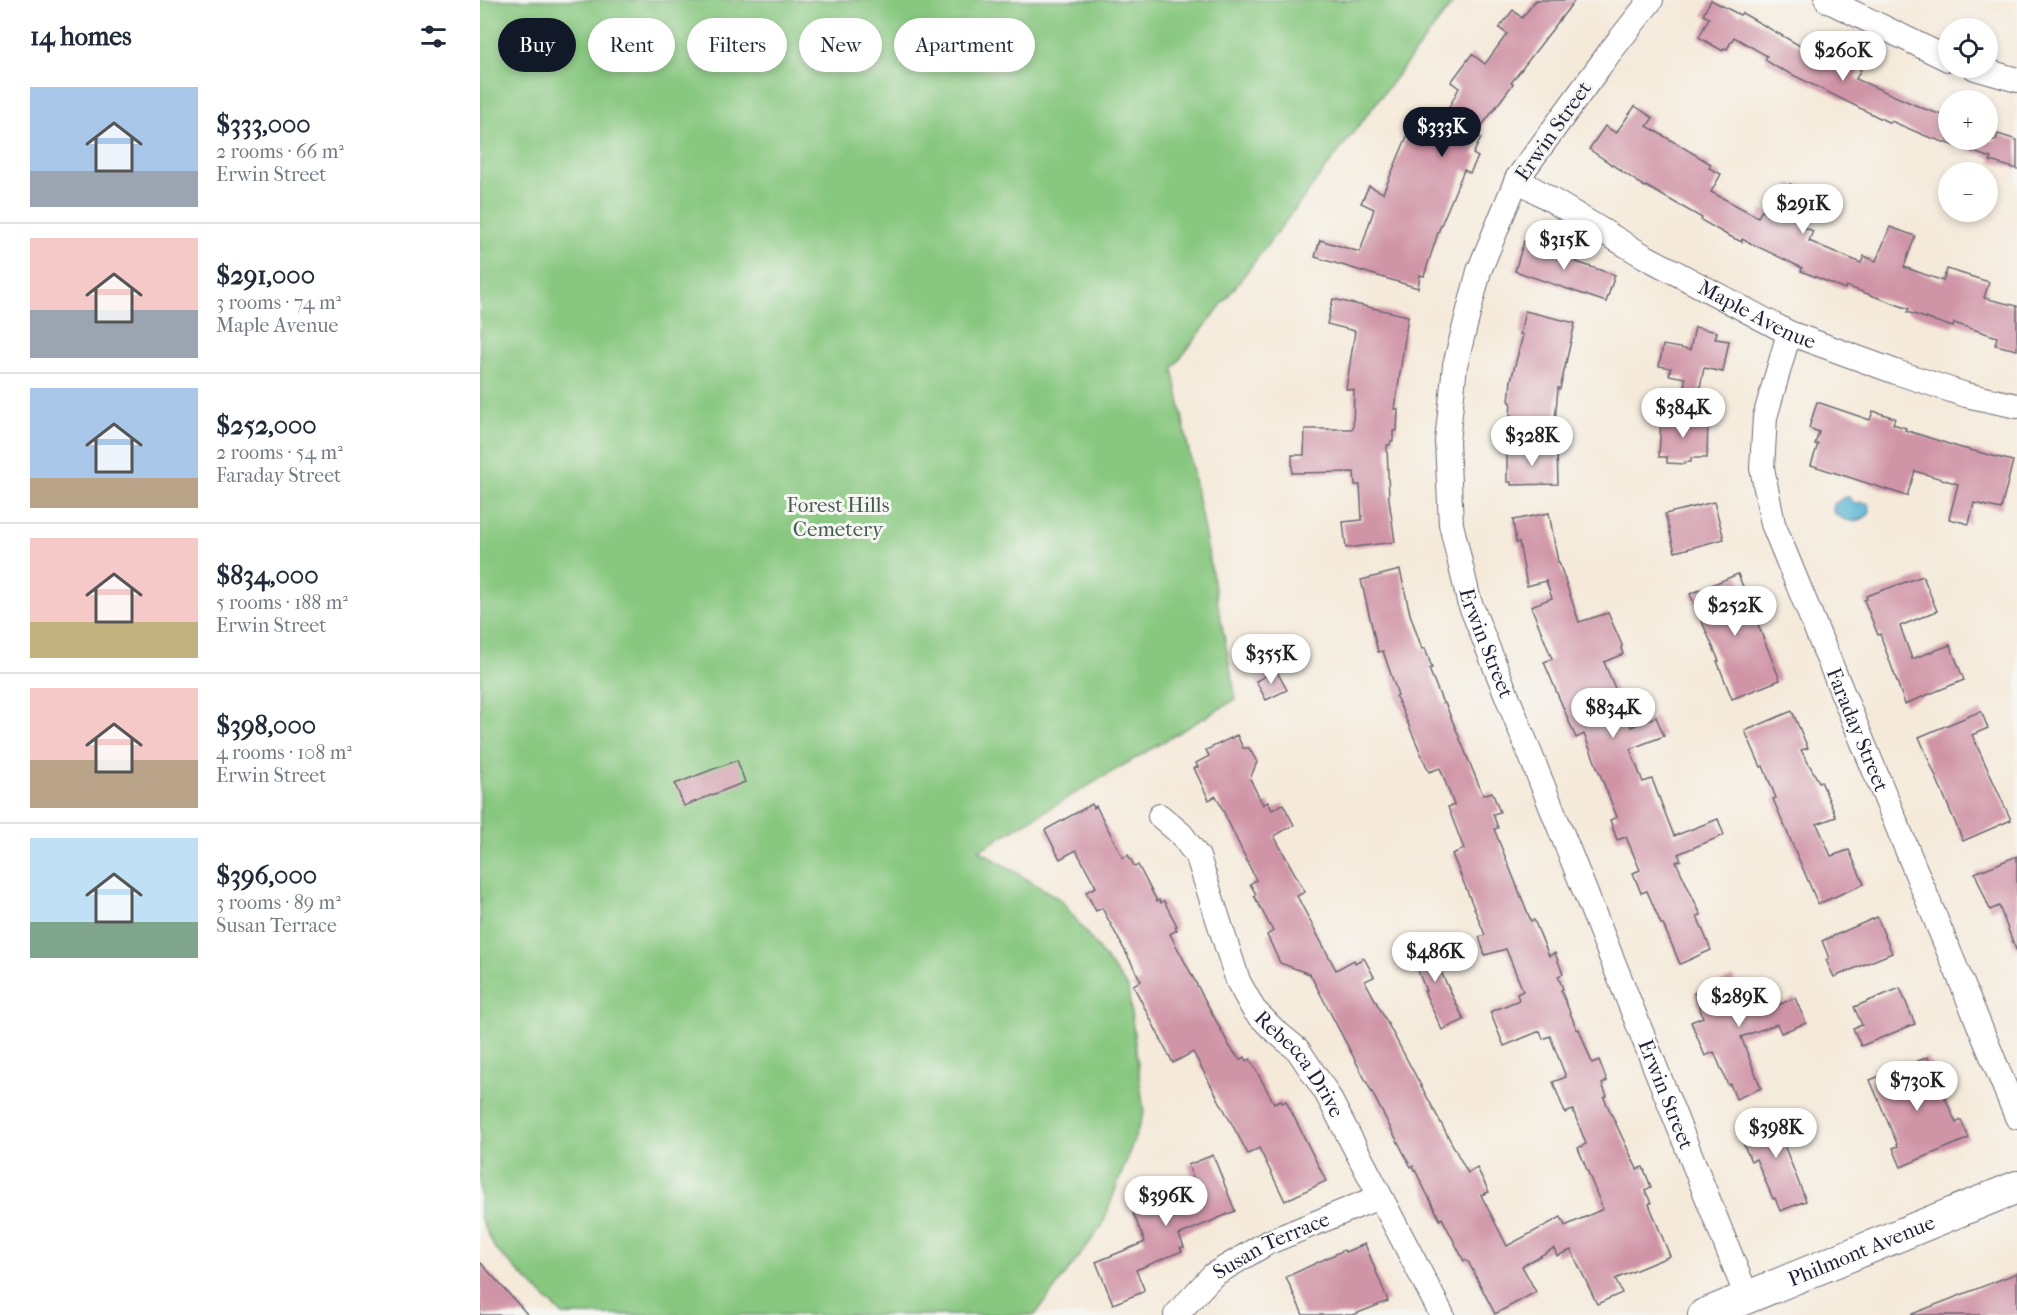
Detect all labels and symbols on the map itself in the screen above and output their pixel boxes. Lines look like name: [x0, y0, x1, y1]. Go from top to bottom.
pin: $260K: [1801, 31, 1885, 82]
street label: Erwin Street: [1510, 76, 1596, 185]
pin: $333K: [1400, 107, 1484, 158]
pin: $291K: [1761, 184, 1845, 235]
pin: $315K: [1522, 220, 1606, 271]
street label: Maple Avenue: [1694, 275, 1819, 354]
pin: $384K: [1641, 388, 1725, 439]
pin: $328K: [1490, 416, 1574, 467]
park label: Forest Hills Cemetery: [787, 493, 890, 541]
street label: Erwin Street: [1454, 586, 1519, 702]
pin: $252K: [1693, 586, 1777, 637]
pin: $355K: [1229, 634, 1313, 685]
street label: Faraday Street: [1822, 664, 1894, 796]
pin: $834K: [1571, 688, 1655, 739]
pin: $486K: [1393, 932, 1477, 983]
pin: $289K: [1697, 977, 1781, 1028]
street label: Rebecca Drive: [1250, 1006, 1349, 1121]
street label: Erwin Street: [1633, 1036, 1699, 1153]
pin: $730K: [1875, 1061, 1959, 1112]
pin: $398K: [1734, 1108, 1818, 1159]
pin: $396K: [1124, 1176, 1208, 1227]
street label: Susan Terrace: [1209, 1207, 1333, 1284]
street label: Philmont Avenue: [1784, 1210, 1938, 1291]

